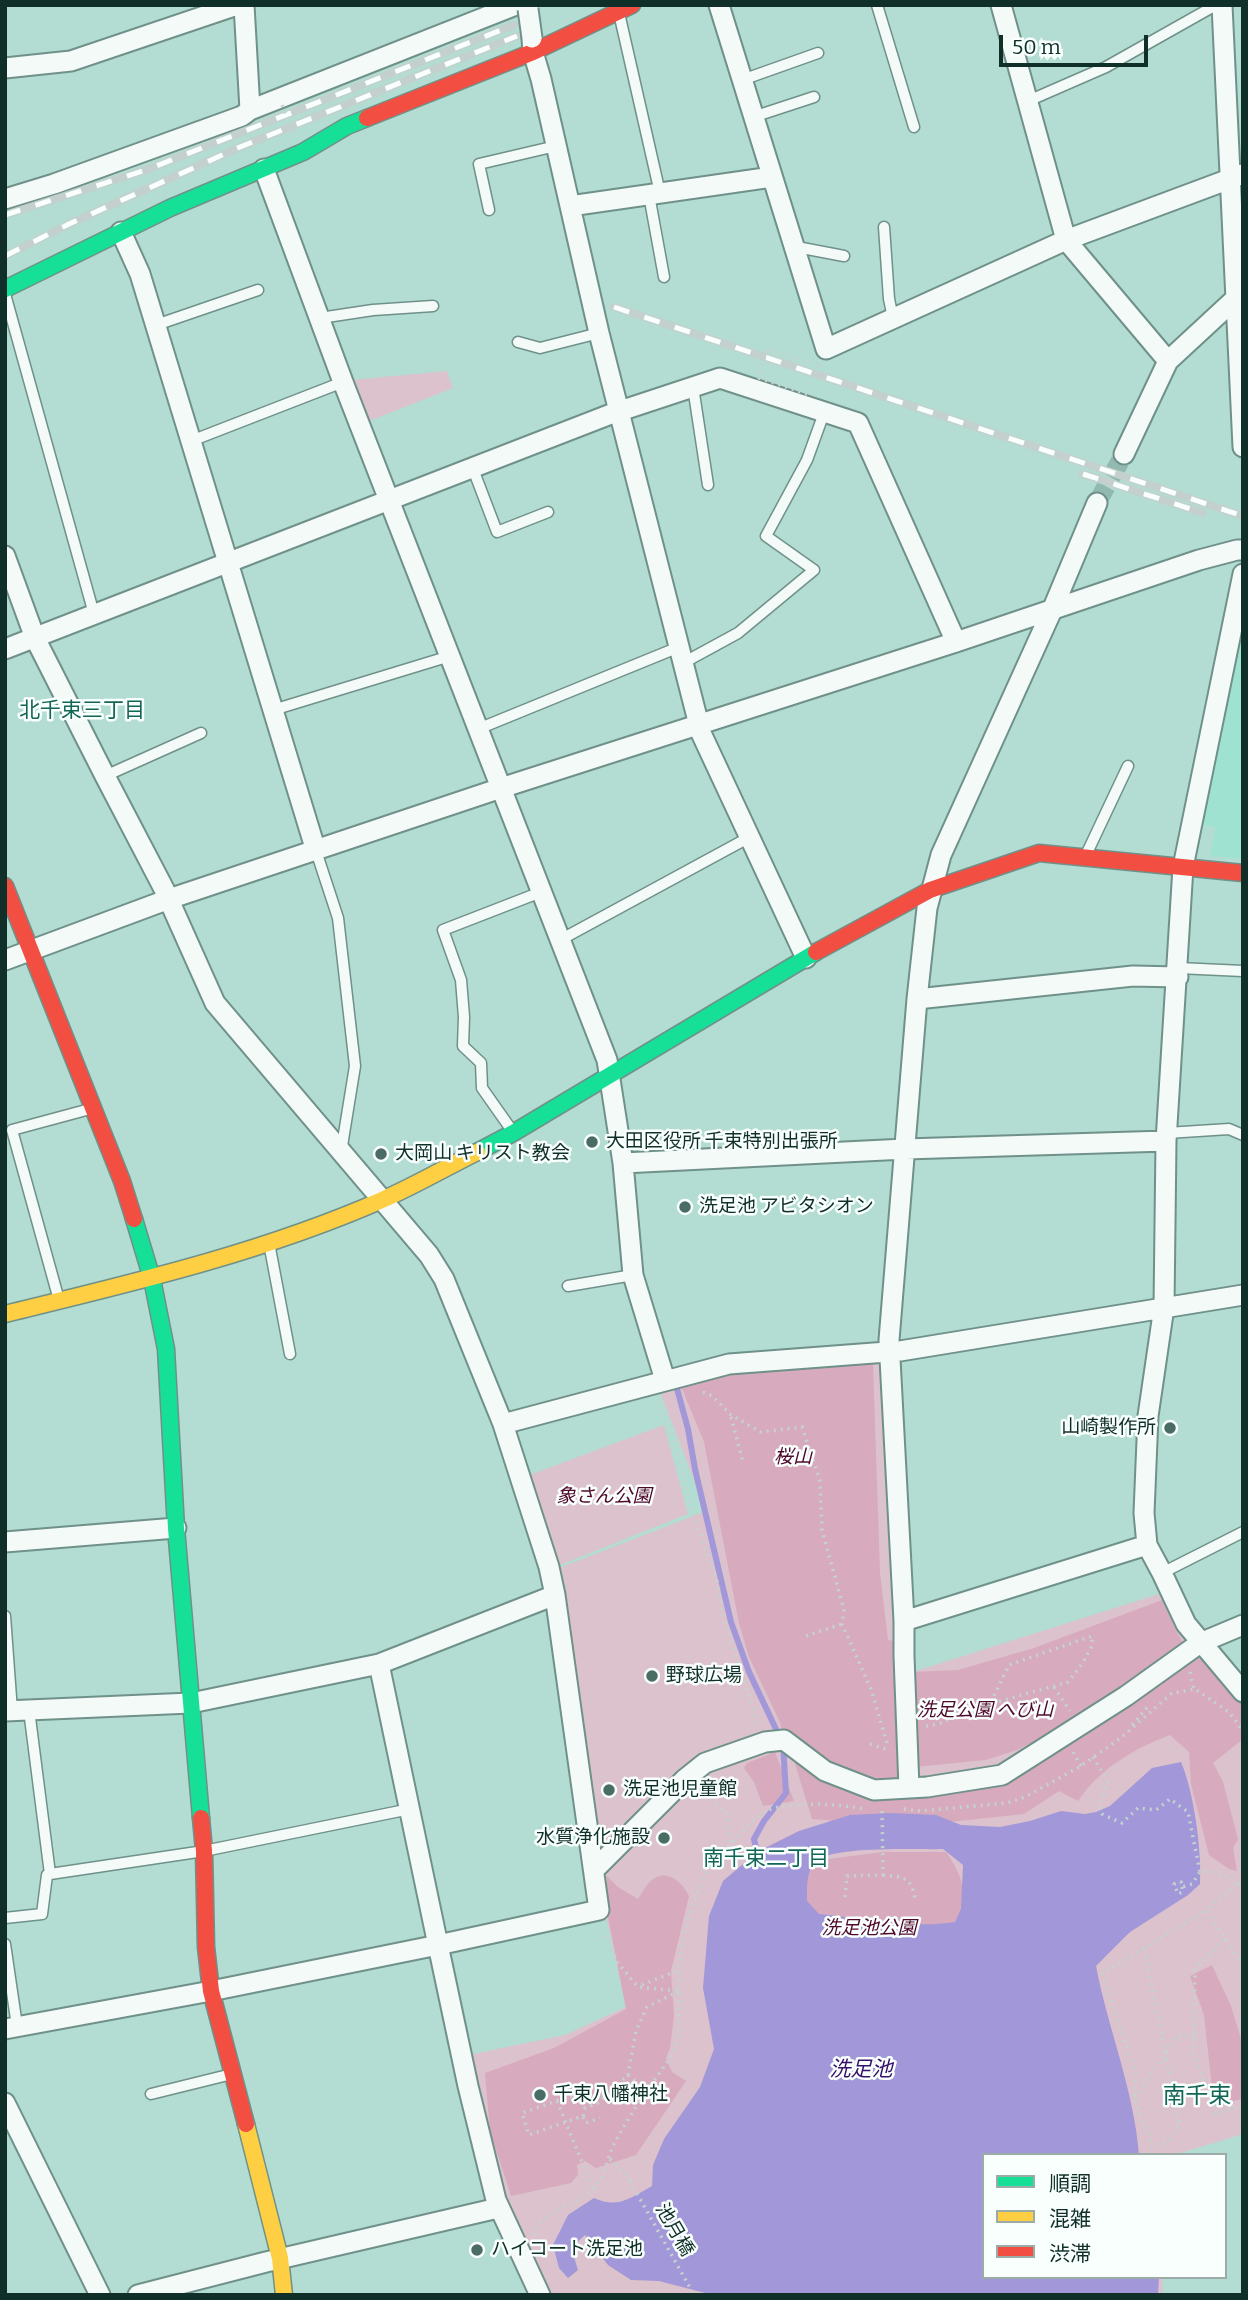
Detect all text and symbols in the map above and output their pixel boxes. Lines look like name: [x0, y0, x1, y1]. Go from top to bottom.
scale bar: [1003, 21, 1152, 65]
text: 50 m: [1012, 34, 1061, 60]
district label: 北千束三丁目: [19, 698, 145, 724]
place label: 大田区役所 千束特別出張所: [606, 1131, 838, 1153]
marker: 大田区役所 千束特別出張所: [584, 1134, 600, 1150]
place label: 大岡山 キリスト教会: [395, 1143, 570, 1165]
marker: 大岡山 キリスト教会: [373, 1146, 389, 1162]
place label: 洗足池 アビタシオン: [699, 1196, 874, 1218]
marker: 洗足池 アビタシオン: [677, 1199, 693, 1215]
place label: 山崎製作所: [1061, 1417, 1156, 1439]
marker: 山崎製作所: [1162, 1420, 1178, 1436]
park label: 桜山: [774, 1447, 812, 1469]
park label: 象さん公園: [557, 1486, 651, 1508]
place label: 野球広場: [666, 1665, 742, 1687]
marker: 野球広場: [644, 1668, 660, 1684]
park label: 洗足公園 へび山: [917, 1700, 1053, 1722]
place label: 洗足池児童館: [623, 1779, 737, 1801]
marker: 洗足池児童館: [601, 1782, 617, 1798]
place label: 水質浄化施設: [536, 1827, 650, 1849]
marker: 水質浄化施設: [656, 1830, 672, 1846]
district label: 南千束二丁目: [703, 1846, 829, 1872]
park label: 洗足池公園: [822, 1918, 916, 1940]
water label: 洗足池: [830, 2057, 892, 2083]
district label: 南千束: [1163, 2083, 1231, 2111]
place label: 千束八幡神社: [554, 2084, 668, 2106]
marker: 千束八幡神社: [532, 2087, 548, 2103]
legend: [982, 2153, 1227, 2279]
text: 順調: [1049, 2171, 1091, 2197]
street label: 池月橋: [650, 2200, 698, 2260]
text: 混雑: [1049, 2206, 1091, 2232]
place label: ハイコート洗足池: [491, 2239, 643, 2261]
text: 渋滞: [1049, 2241, 1091, 2267]
marker: ハイコート洗足池: [469, 2242, 485, 2258]

